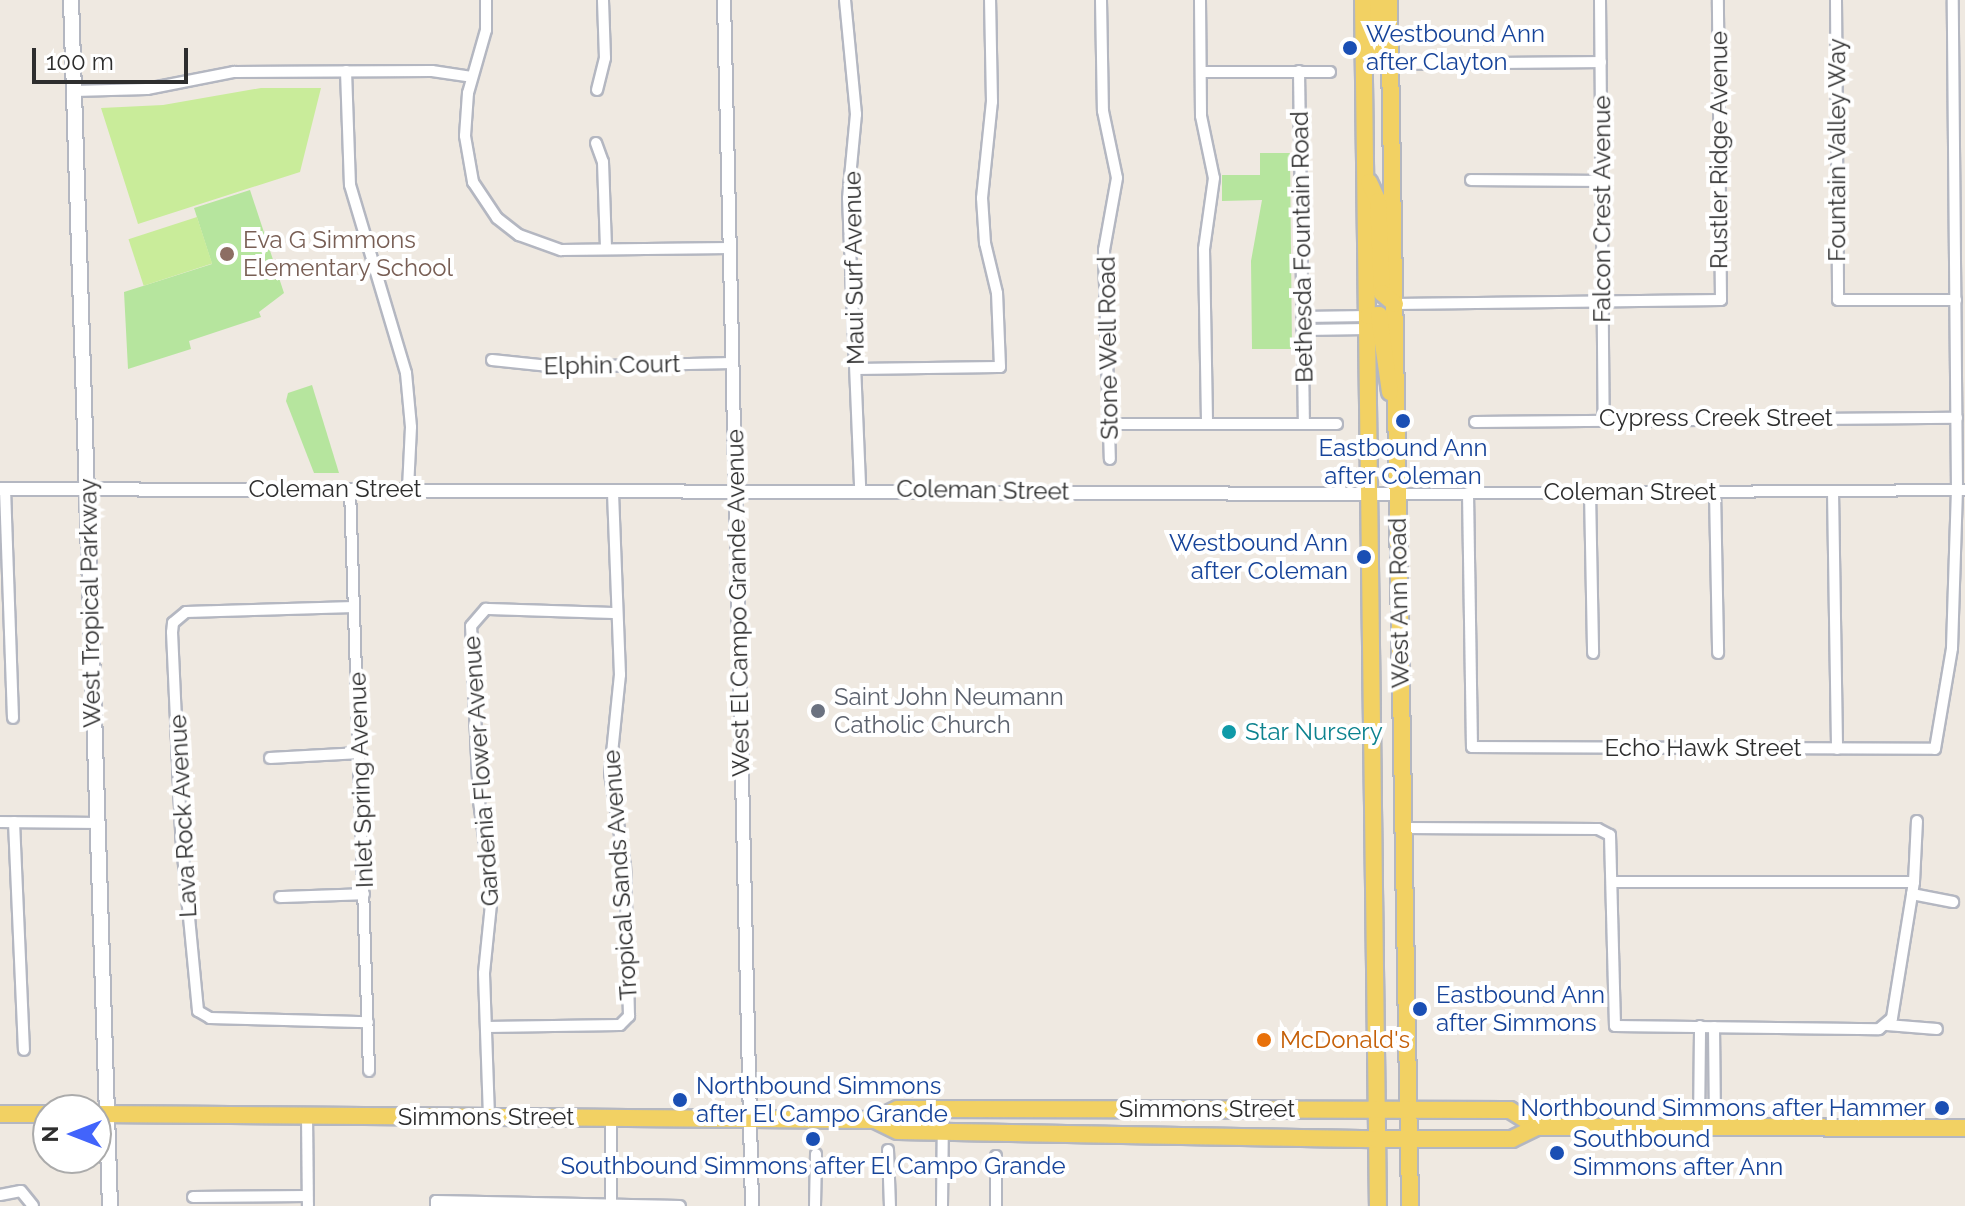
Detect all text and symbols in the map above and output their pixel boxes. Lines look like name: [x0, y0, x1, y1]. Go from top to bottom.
place label: Westbound Ann after Clayton: [1366, 20, 1546, 76]
street label: Rustler Ridge Avenue: [1705, 30, 1733, 270]
scale bar: [36, 32, 192, 82]
street label: Fountain Valley Way: [1823, 37, 1851, 263]
marker: Westbound Ann after Clayton: [1341, 39, 1359, 57]
text: 100 m: [46, 47, 114, 76]
street label: Falcon Crest Avenue: [1588, 95, 1616, 323]
street label: Bethesda Fountain Road: [1285, 111, 1319, 383]
street label: Maui Surf Avenue: [838, 170, 870, 366]
place label: Eva G Simmons Elementary School: [243, 226, 454, 282]
marker: Eva G Simmons Elementary School: [218, 245, 236, 263]
street label: Stone Well Road: [1092, 255, 1124, 441]
street label: Elphin Court: [543, 349, 681, 381]
street label: Cypress Creek Street: [1599, 404, 1833, 432]
marker: Eastbound Ann after Coleman: [1394, 412, 1412, 430]
street label: West El Campo Grande Avenue: [721, 428, 755, 778]
place label: Eastbound Ann after Coleman: [1318, 434, 1488, 490]
street label: Coleman Street: [896, 474, 1070, 506]
street label: Coleman Street: [248, 475, 422, 503]
street label: West Tropical Parkway: [73, 477, 107, 729]
street label: Coleman Street: [1543, 478, 1717, 506]
street label: West Ann Road: [1383, 517, 1415, 689]
place label: Westbound Ann after Coleman: [1168, 529, 1348, 585]
marker: Westbound Ann after Coleman: [1355, 548, 1373, 566]
street label: Gardenia Flower Avenue: [457, 634, 505, 908]
street label: Inlet Spring Avenue: [343, 671, 379, 889]
place label: Saint John Neumann Catholic Church: [834, 683, 1064, 739]
marker: Saint John Neumann Catholic Church: [809, 702, 827, 720]
street label: Lava Rock Avenue: [163, 713, 203, 919]
place label: Star Nursery: [1245, 718, 1383, 746]
marker: Star Nursery: [1220, 723, 1238, 741]
street label: Echo Hawk Street: [1605, 734, 1801, 762]
street label: Tropical Sands Avenue: [597, 748, 643, 1002]
place label: Eastbound Ann after Simmons: [1436, 981, 1606, 1037]
marker: Eastbound Ann after Simmons: [1411, 1000, 1429, 1018]
place label: McDonald's: [1280, 1026, 1410, 1054]
marker: McDonald's: [1255, 1031, 1273, 1049]
place label: Northbound Simmons after El Campo Grande: [696, 1072, 949, 1128]
marker: Northbound Simmons after El Campo Grande: [671, 1091, 689, 1109]
north arrow: [32, 1094, 112, 1174]
place label: Northbound Simmons after Hammer: [1520, 1094, 1926, 1122]
street label: Simmons Street: [1119, 1095, 1295, 1123]
marker: Northbound Simmons after Hammer: [1933, 1099, 1951, 1117]
street label: Simmons Street: [398, 1103, 574, 1131]
place label: Southbound Simmons after Ann: [1573, 1125, 1784, 1181]
text: N: [37, 1126, 63, 1142]
marker: Southbound Simmons after El Campo Grande: [804, 1130, 822, 1148]
marker: Southbound Simmons after Ann: [1548, 1144, 1566, 1162]
place label: Southbound Simmons after El Campo Grande: [560, 1152, 1066, 1180]

